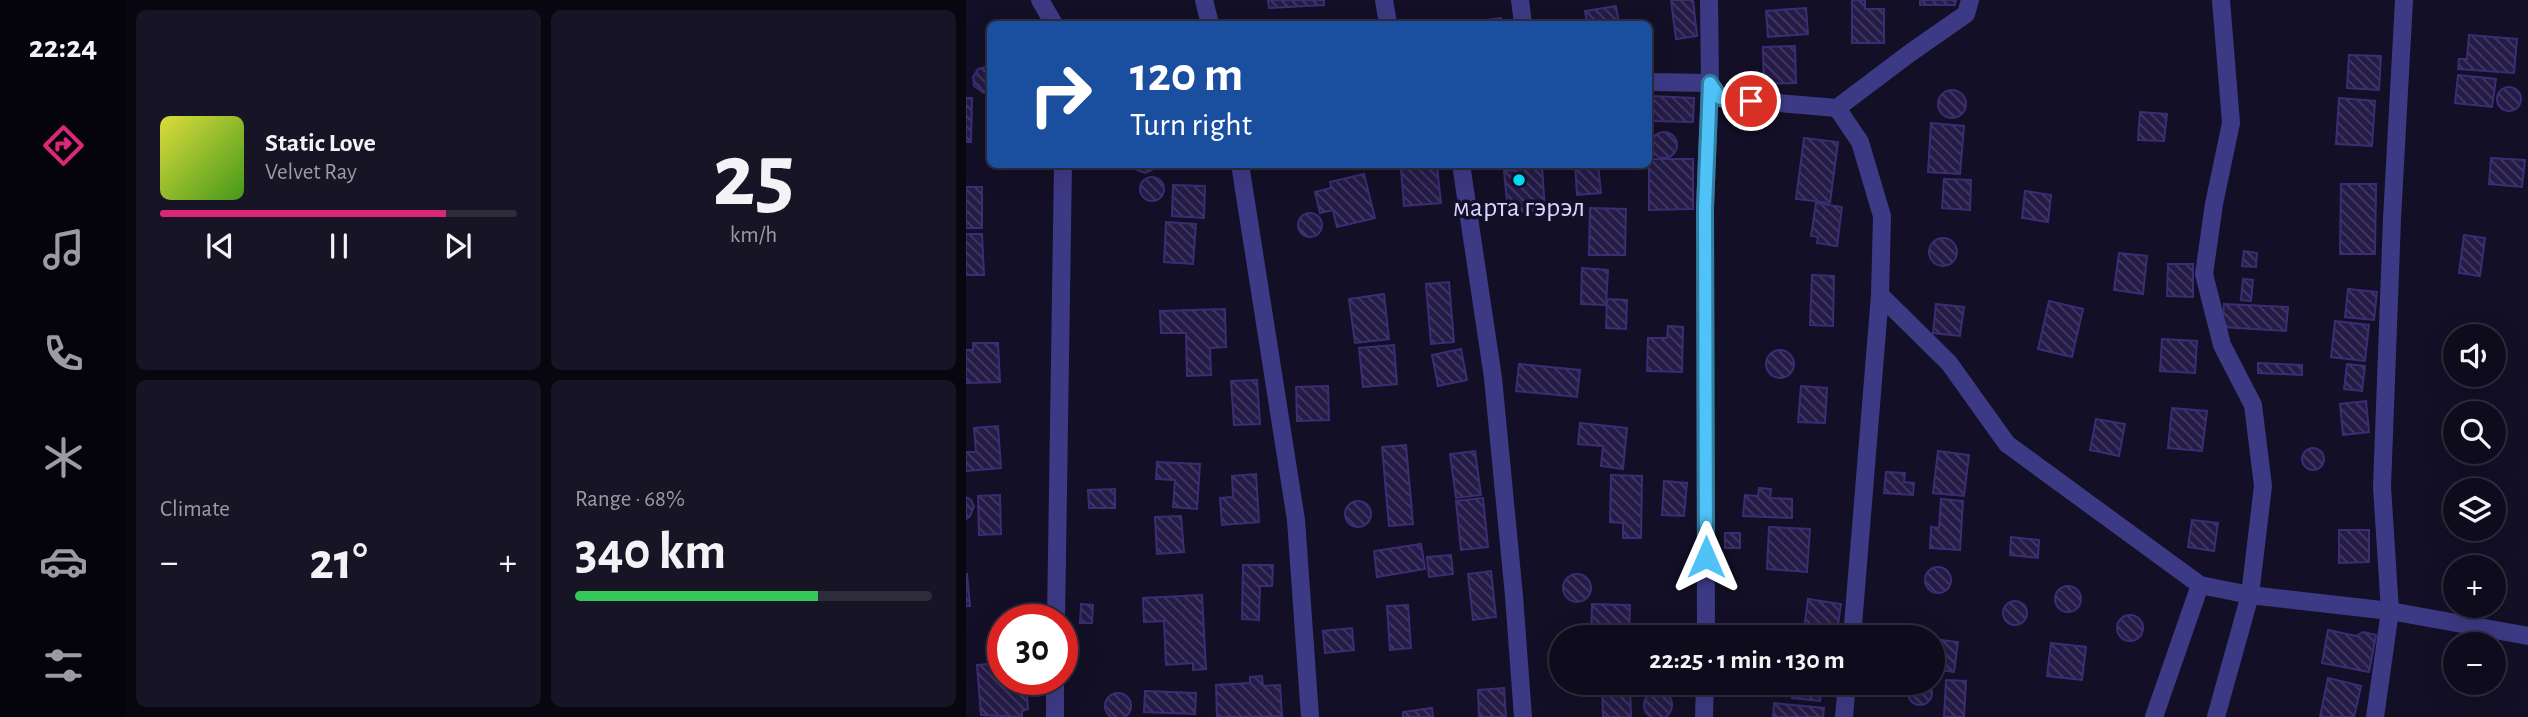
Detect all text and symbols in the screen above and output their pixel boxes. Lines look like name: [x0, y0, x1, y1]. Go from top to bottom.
text: 22:24: [29, 31, 97, 63]
icon: right: [1015, 49, 1106, 140]
text: 120 m: [1130, 51, 1243, 100]
pin: [1721, 71, 1781, 131]
icon: arrive: [1732, 82, 1770, 120]
text: Turn right: [1130, 109, 1252, 141]
icon: directions: [39, 121, 88, 170]
text: Static Love: [265, 130, 376, 156]
text: 25: [712, 131, 795, 222]
text: Velvet Ray: [265, 161, 357, 184]
marker: марта гэрэл: [1511, 172, 1527, 188]
place label: марта гэрэл: [1453, 194, 1585, 222]
text: km/h: [730, 224, 777, 247]
icon: music: [39, 225, 88, 274]
icon: previous: [201, 227, 239, 265]
icon: pause: [320, 227, 358, 265]
icon: next: [439, 227, 477, 265]
map controls: [2443, 324, 2506, 695]
button: sound: [2443, 324, 2506, 387]
icon: phone: [39, 329, 88, 378]
button: search: [2443, 401, 2506, 464]
icon: climate: [39, 433, 88, 482]
button: layers: [2443, 478, 2506, 541]
text: Range · 68%: [575, 488, 685, 511]
text: Climate: [160, 498, 230, 521]
position arrow: [1669, 520, 1743, 594]
text: 340 km: [575, 526, 726, 578]
text: 21°: [309, 536, 368, 588]
icon: car: [39, 537, 88, 586]
text: −: [160, 544, 178, 582]
text: +: [499, 544, 517, 582]
button: +: [2443, 555, 2506, 618]
speed limit sign: 30: [987, 604, 1078, 695]
button: −: [2443, 632, 2506, 695]
icon: filters: [39, 641, 88, 690]
text: 22:25 · 1 min · 130 m: [1649, 647, 1845, 673]

